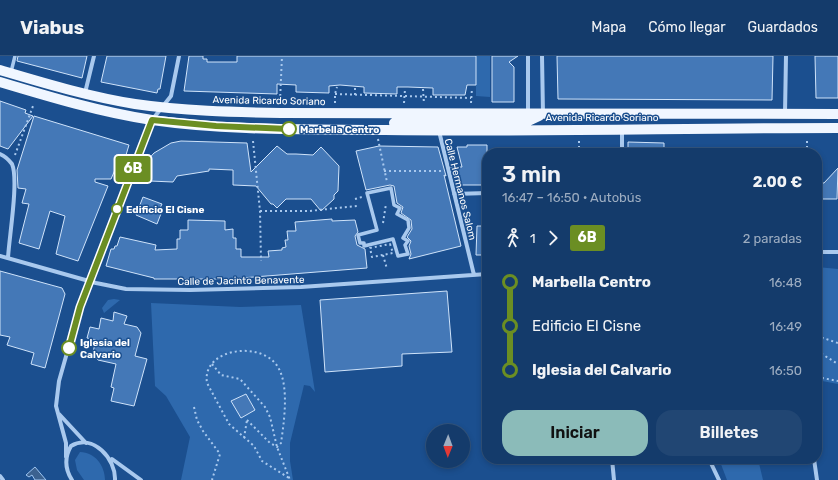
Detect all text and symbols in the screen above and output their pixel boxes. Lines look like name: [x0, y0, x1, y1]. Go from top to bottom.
text: Viabus: [20, 16, 84, 39]
text: Mapa: [591, 19, 626, 36]
text: Cómo llegar: [648, 19, 726, 36]
text: Guardados: [748, 19, 818, 36]
street label: Avenida Ricardo Soriano: [212, 94, 326, 108]
street label: Avenida Ricardo Soriano: [545, 112, 659, 124]
marker: Marbella Centro: [281, 121, 297, 137]
place label: Marbella Centro: [300, 124, 379, 136]
street label: Calle Hermanos Salom: [442, 137, 478, 241]
line badge: 6B: [115, 156, 151, 182]
text: 6B: [124, 160, 142, 177]
text: 3 min: [502, 161, 561, 188]
text: 2.00 €: [753, 173, 802, 191]
text: 16:47 – 16:50 · Autobús: [502, 190, 641, 205]
marker: Edificio El Cisne: [111, 203, 123, 215]
place label: Edificio El Cisne: [126, 204, 205, 216]
icon: walk: [502, 227, 524, 249]
icon: forward: [542, 227, 564, 249]
text: 6B: [578, 229, 597, 246]
text: 1: [530, 231, 536, 246]
text: 2 paradas: [743, 231, 802, 246]
text: Marbella Centro: [532, 273, 651, 291]
street label: Calle de Jacinto Benavente: [177, 274, 305, 288]
text: 16:48: [769, 275, 802, 290]
text: Edificio El Cisne: [532, 317, 641, 335]
text: 16:49: [770, 319, 802, 334]
place label: Iglesia del Calvario: [80, 337, 130, 361]
marker: Iglesia del Calvario: [61, 340, 77, 356]
text: Iglesia del Calvario: [532, 361, 671, 379]
text: 16:50: [769, 363, 802, 378]
button: Iniciar: [502, 410, 648, 456]
button: Billetes: [656, 410, 802, 456]
north arrow: [426, 424, 470, 468]
map controls: [426, 424, 470, 468]

